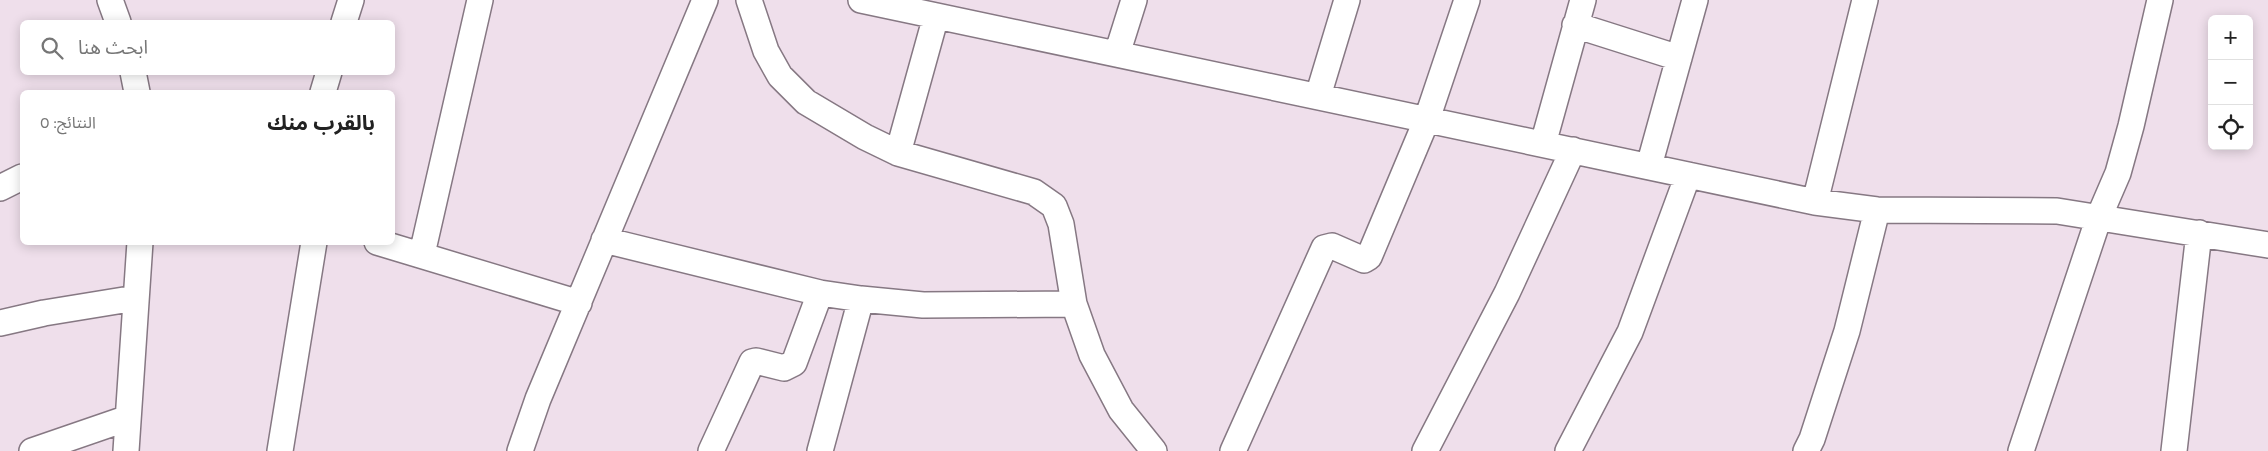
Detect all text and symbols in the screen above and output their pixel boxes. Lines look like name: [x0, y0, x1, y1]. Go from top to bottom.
map controls: [2208, 15, 2253, 150]
button: +: [2208, 15, 2253, 60]
search box: [20, 20, 395, 75]
icon: search: [38, 34, 66, 62]
text: ابحث هنا: [78, 37, 148, 59]
button: −: [2208, 60, 2253, 105]
button: locate: [2208, 105, 2253, 150]
text: بالقرب منك: [267, 111, 375, 135]
text: النتائج: 0: [40, 113, 96, 132]

